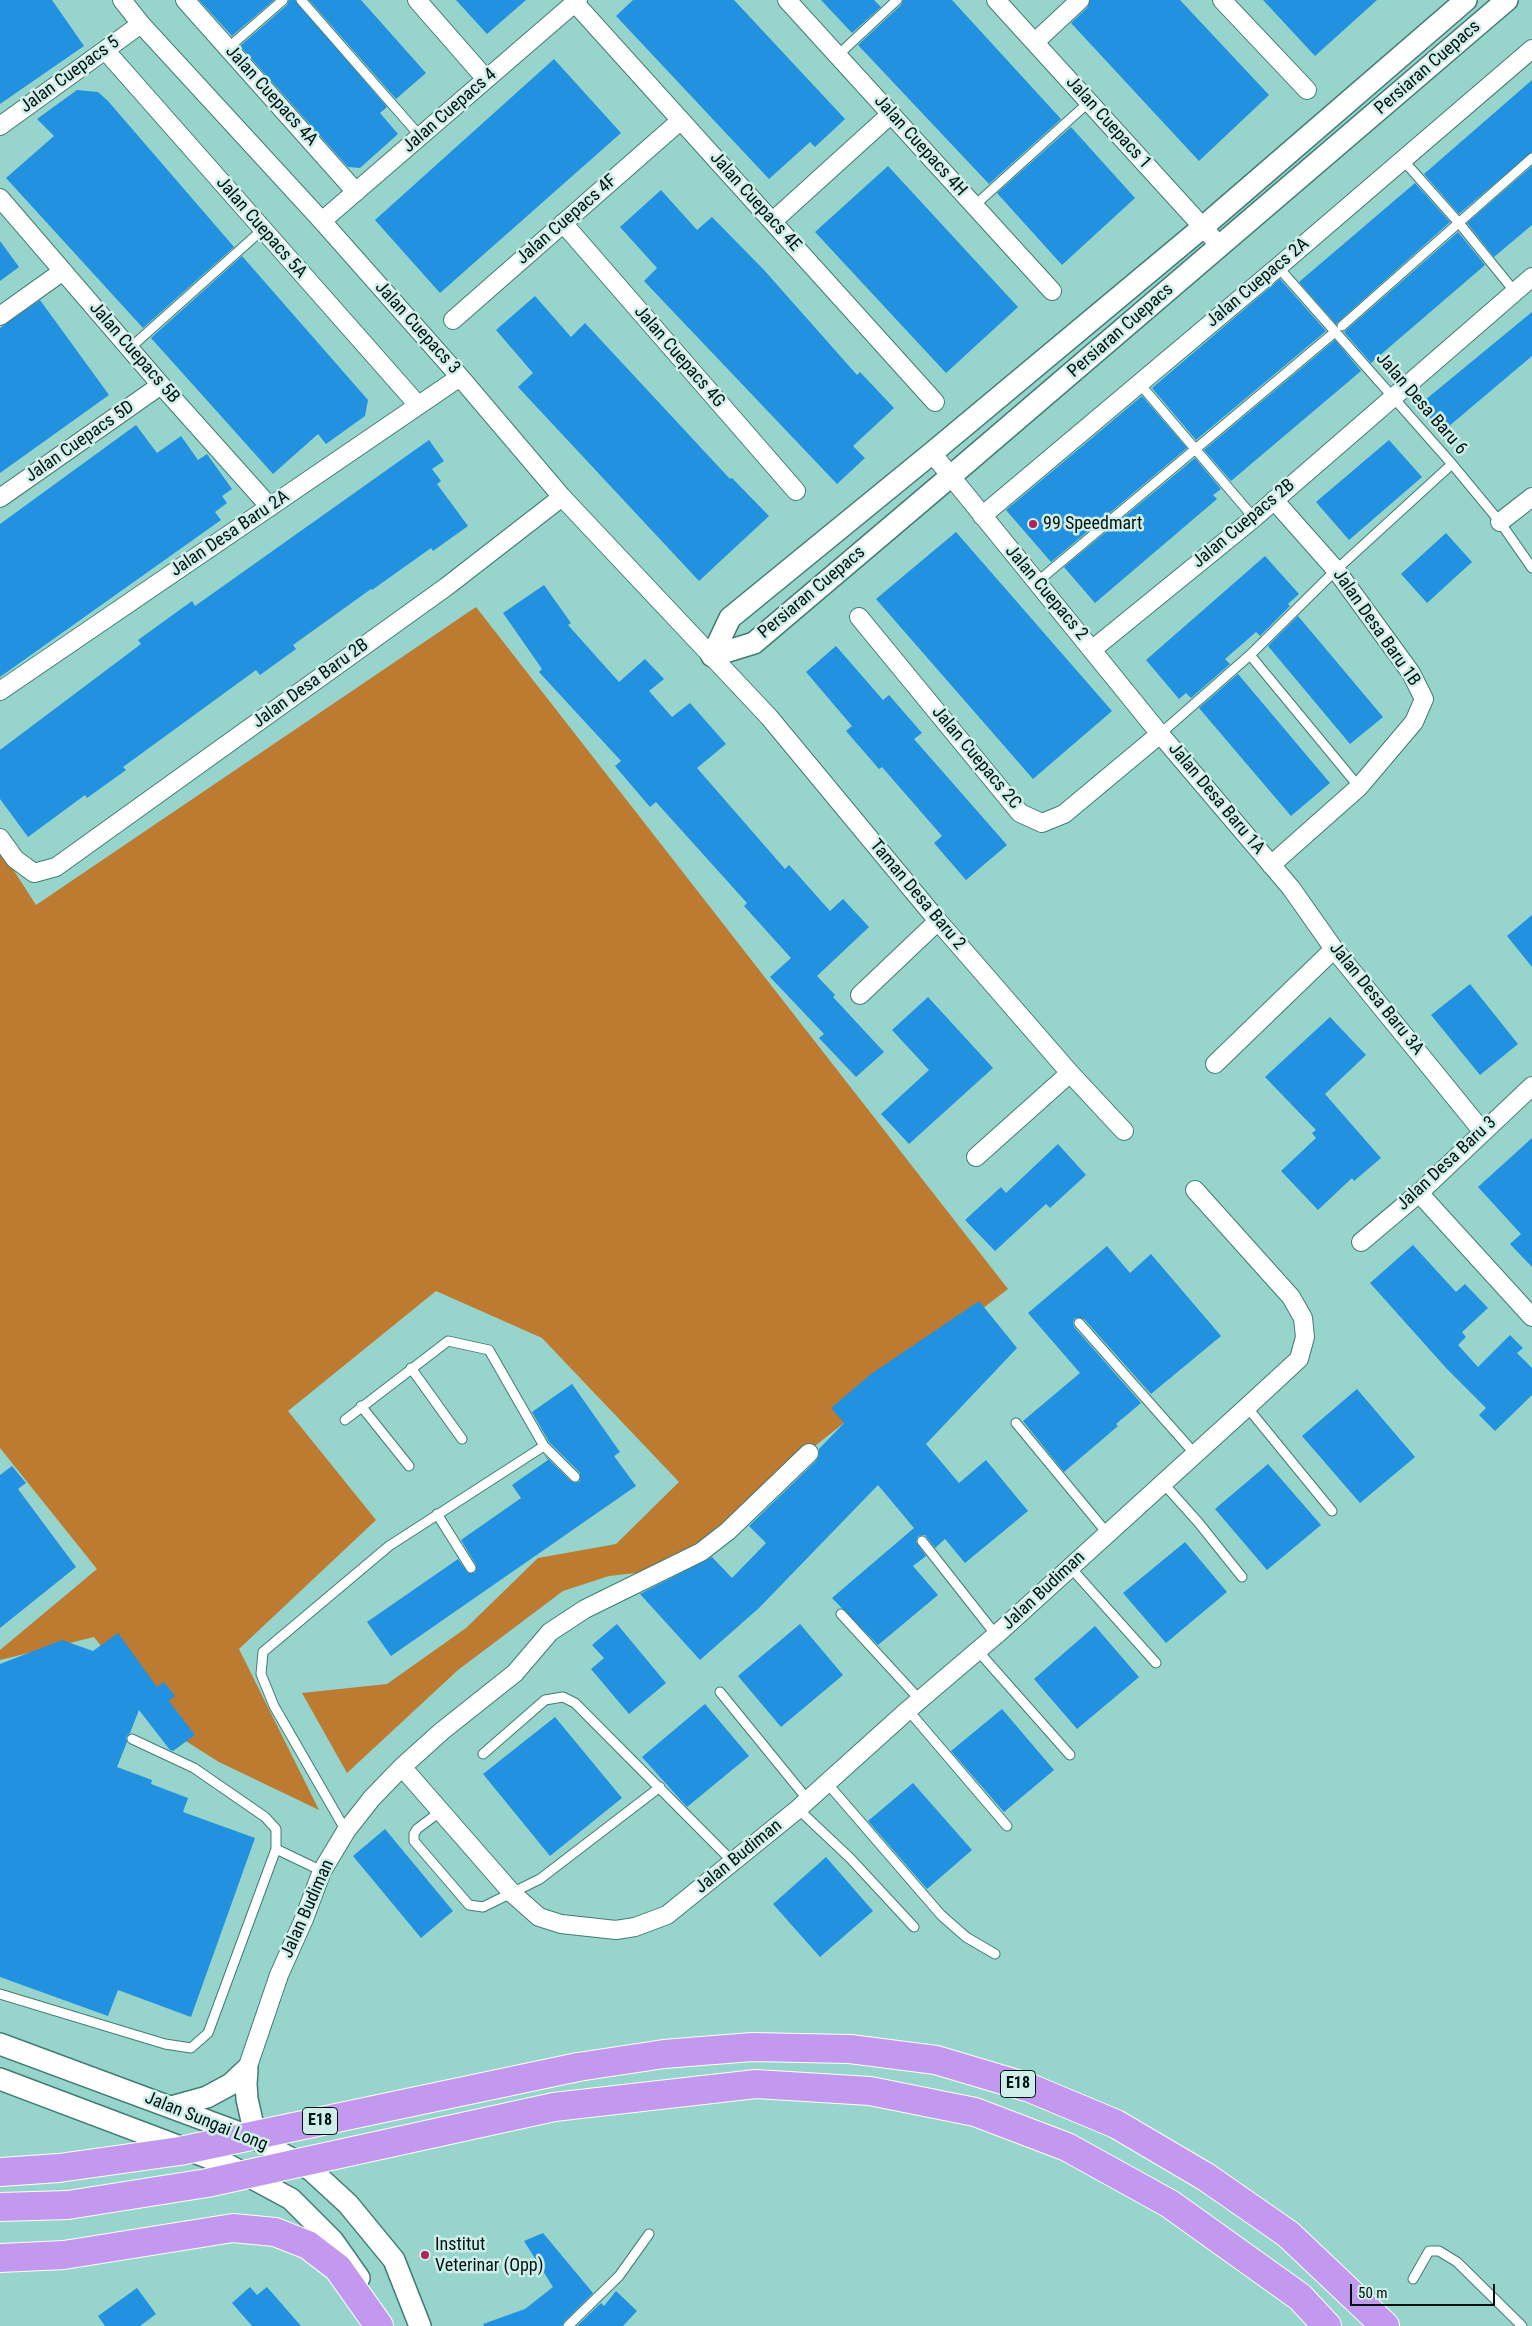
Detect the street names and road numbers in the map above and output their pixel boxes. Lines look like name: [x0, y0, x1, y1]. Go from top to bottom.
street label: Persiaran Cuepacs: [1371, 16, 1485, 120]
street label: Jalan Cuepacs 5: [16, 32, 124, 118]
street label: Jalan Cuepacs 4A: [220, 41, 322, 151]
street label: Jalan Cuepacs 4: [399, 64, 501, 158]
street label: Jalan Cuepacs 1: [1061, 72, 1155, 174]
street label: Jalan Cuepacs 4H: [869, 91, 971, 201]
street label: Jalan Cuepacs 4E: [705, 148, 805, 256]
street label: Jalan Cuepacs 4F: [512, 171, 622, 269]
street label: Jalan Cuepacs 5A: [211, 173, 311, 283]
street label: Jalan Cuepacs 2A: [1202, 234, 1314, 332]
street label: Jalan Cuepacs 3: [370, 277, 464, 379]
street label: Persiaran Cuepacs: [1064, 279, 1178, 383]
street label: Jalan Cuepacs 5B: [84, 298, 184, 408]
street label: Jalan Cuepacs 4G: [629, 302, 729, 412]
street label: Jalan Desa Baru 6: [1371, 349, 1471, 459]
street label: Jalan Cuepacs 5D: [22, 397, 138, 487]
street label: Jalan Cuepacs 2B: [1188, 475, 1300, 573]
street label: Jalan Desa Baru 2A: [166, 486, 294, 582]
street label: Jalan Cuepacs 2: [1000, 541, 1092, 645]
street label: Persiaran Cuepacs: [754, 542, 870, 644]
street label: Jalan Desa Baru 1B: [1328, 565, 1424, 691]
street label: Jalan Desa Baru 2B: [249, 635, 373, 733]
street label: Jalan Cuepacs 2C: [927, 702, 1025, 814]
street label: Jalan Desa Baru 1A: [1163, 739, 1269, 859]
street label: Taman Desa Baru 2: [865, 835, 969, 955]
street label: Jalan Desa Baru 3A: [1324, 938, 1428, 1060]
street label: Jalan Desa Baru 3: [1393, 1112, 1501, 1216]
street label: Jalan Budiman: [998, 1547, 1090, 1635]
street label: Jalan Budiman: [691, 1815, 787, 1899]
street label: Jalan Budiman: [277, 1856, 339, 1962]
road number: E18: [1000, 2070, 1036, 2098]
street label: Jalan Sungai Long: [141, 2088, 271, 2156]
road number: E18: [302, 2108, 338, 2134]

